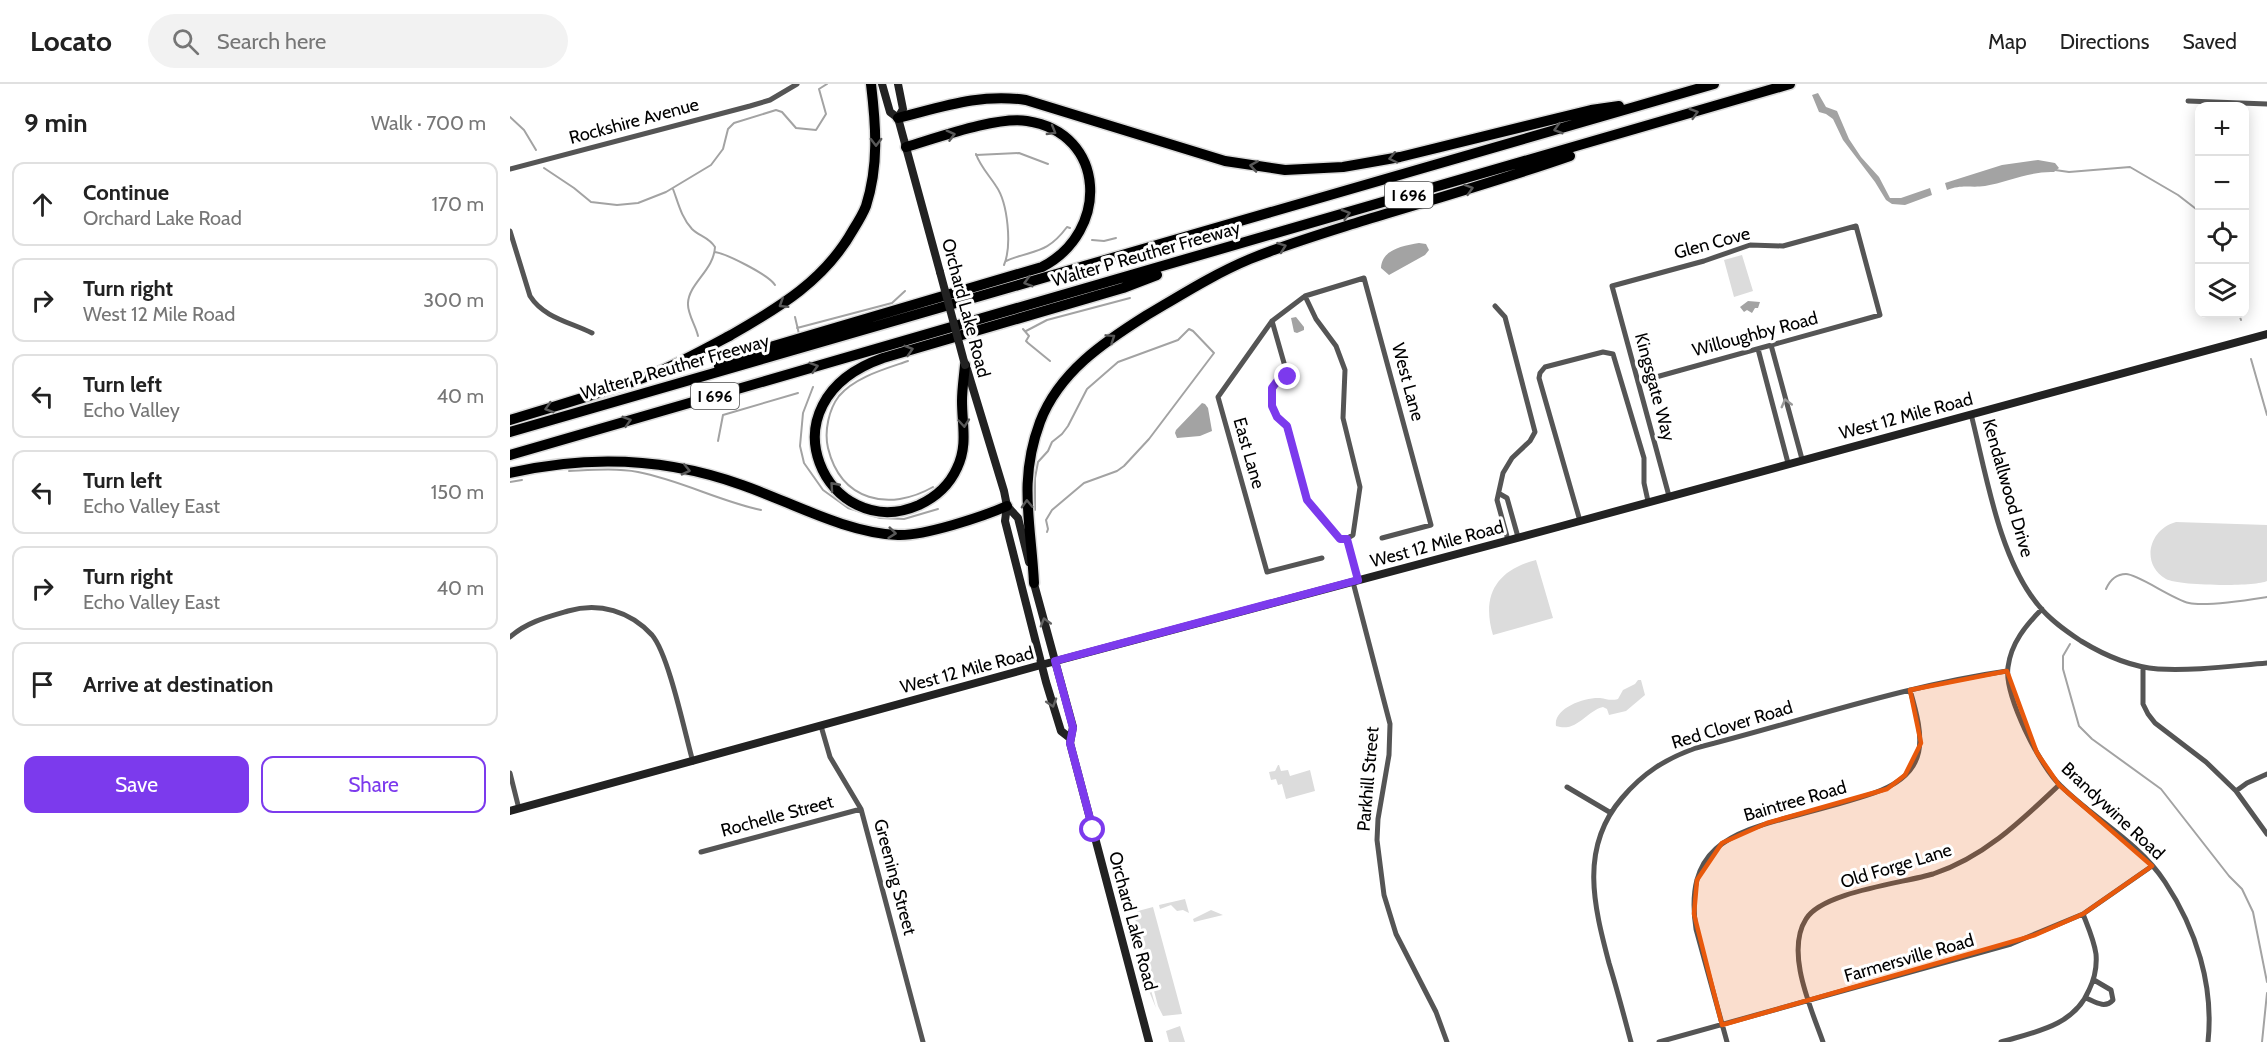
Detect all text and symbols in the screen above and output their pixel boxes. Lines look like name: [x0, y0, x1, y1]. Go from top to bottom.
search box: [148, 14, 568, 68]
text: Locato: [30, 24, 112, 58]
icon: search: [169, 25, 202, 58]
text: Search here: [217, 28, 326, 55]
text: Map: [1988, 29, 2027, 54]
text: Directions: [2060, 29, 2149, 54]
text: Saved: [2182, 29, 2237, 54]
street label: Rockshire Avenue: [567, 93, 701, 149]
map controls: [2195, 102, 2249, 318]
button: +: [2195, 102, 2249, 156]
text: 9 min: [24, 107, 88, 139]
one-way arrow: [1688, 108, 1699, 120]
text: Walk · 700 m: [371, 111, 486, 135]
one-way arrow: [1553, 122, 1564, 134]
one-way arrow: [1046, 124, 1057, 135]
one-way arrow: [946, 129, 956, 142]
one-way arrow: [870, 138, 882, 147]
one-way arrow: [1388, 151, 1398, 164]
button: −: [2195, 156, 2249, 210]
one-way arrow: [1249, 161, 1258, 173]
text: Continue: [83, 179, 169, 206]
road number: I 696: [1385, 182, 1433, 208]
one-way arrow: [1463, 183, 1473, 196]
icon: ahead: [26, 188, 59, 221]
text: 170 m: [432, 192, 484, 216]
text: Orchard Lake Road: [83, 206, 242, 230]
one-way arrow: [1340, 209, 1350, 221]
button: locate: [2195, 210, 2249, 264]
street label: Walter P Reuther Freeway: [1049, 217, 1243, 291]
street label: Glen Cove: [1671, 222, 1753, 264]
street label: Orchard Lake Road: [937, 236, 995, 380]
one-way arrow: [1277, 241, 1287, 254]
button: layers: [2195, 264, 2249, 318]
text: Turn right: [83, 275, 173, 302]
one-way arrow: [1023, 275, 1034, 287]
icon: right: [26, 284, 59, 317]
text: 300 m: [423, 288, 484, 312]
one-way arrow: [779, 296, 789, 308]
text: West 12 Mile Road: [83, 302, 235, 326]
street label: Willoughby Road: [1690, 307, 1820, 361]
street label: Walter P Reuther Freeway: [578, 330, 772, 404]
street label: Kingsgate Way: [1630, 330, 1680, 444]
one-way arrow: [1104, 334, 1115, 345]
street label: West Lane: [1387, 340, 1429, 424]
one-way arrow: [903, 345, 914, 357]
one-way arrow: [808, 362, 819, 374]
route end: [1274, 363, 1300, 389]
text: Turn left: [83, 371, 162, 398]
icon: left: [26, 380, 59, 413]
road number: I 696: [691, 383, 739, 409]
text: 40 m: [436, 384, 484, 408]
street label: West 12 Mile Road: [1837, 388, 1975, 444]
text: Echo Valley: [83, 398, 180, 422]
one-way arrow: [1781, 398, 1794, 408]
one-way arrow: [544, 401, 555, 413]
street label: East Lane: [1228, 415, 1270, 491]
one-way arrow: [621, 416, 632, 428]
street label: Kendallwood Drive: [1978, 416, 2038, 560]
one-way arrow: [957, 418, 970, 427]
one-way arrow: [681, 463, 691, 476]
text: Turn left: [83, 467, 162, 494]
icon: left: [26, 476, 59, 509]
text: 150 m: [431, 480, 484, 504]
one-way arrow: [830, 483, 841, 493]
text: Echo Valley East: [83, 494, 220, 518]
one-way arrow: [1020, 499, 1033, 508]
street label: West 12 Mile Road: [1368, 516, 1506, 572]
one-way arrow: [887, 526, 896, 539]
text: Turn right: [83, 563, 173, 590]
icon: right: [26, 572, 59, 605]
text: 40 m: [436, 576, 484, 600]
text: Echo Valley East: [83, 590, 220, 614]
one-way arrow: [1040, 617, 1052, 628]
street label: West 12 Mile Road: [898, 642, 1036, 698]
icon: arrive: [26, 668, 59, 701]
text: Arrive at destination: [83, 671, 273, 698]
street label: Red Clover Road: [1669, 696, 1795, 754]
one-way arrow: [1045, 697, 1057, 708]
street label: Parkhill Street: [1352, 726, 1384, 832]
button: Save: [24, 756, 249, 813]
button: Share: [261, 756, 486, 813]
street label: Brandywine Road: [2057, 758, 2169, 864]
street label: Baintree Road: [1741, 776, 1849, 826]
street label: Rochelle Street: [718, 790, 836, 842]
route start: [1079, 816, 1105, 842]
street label: Greening Street: [869, 817, 921, 937]
street label: Old Forge Lane: [1838, 839, 1954, 893]
street label: Orchard Lake Road: [1104, 849, 1162, 993]
street label: Farmersville Road: [1841, 929, 1977, 987]

